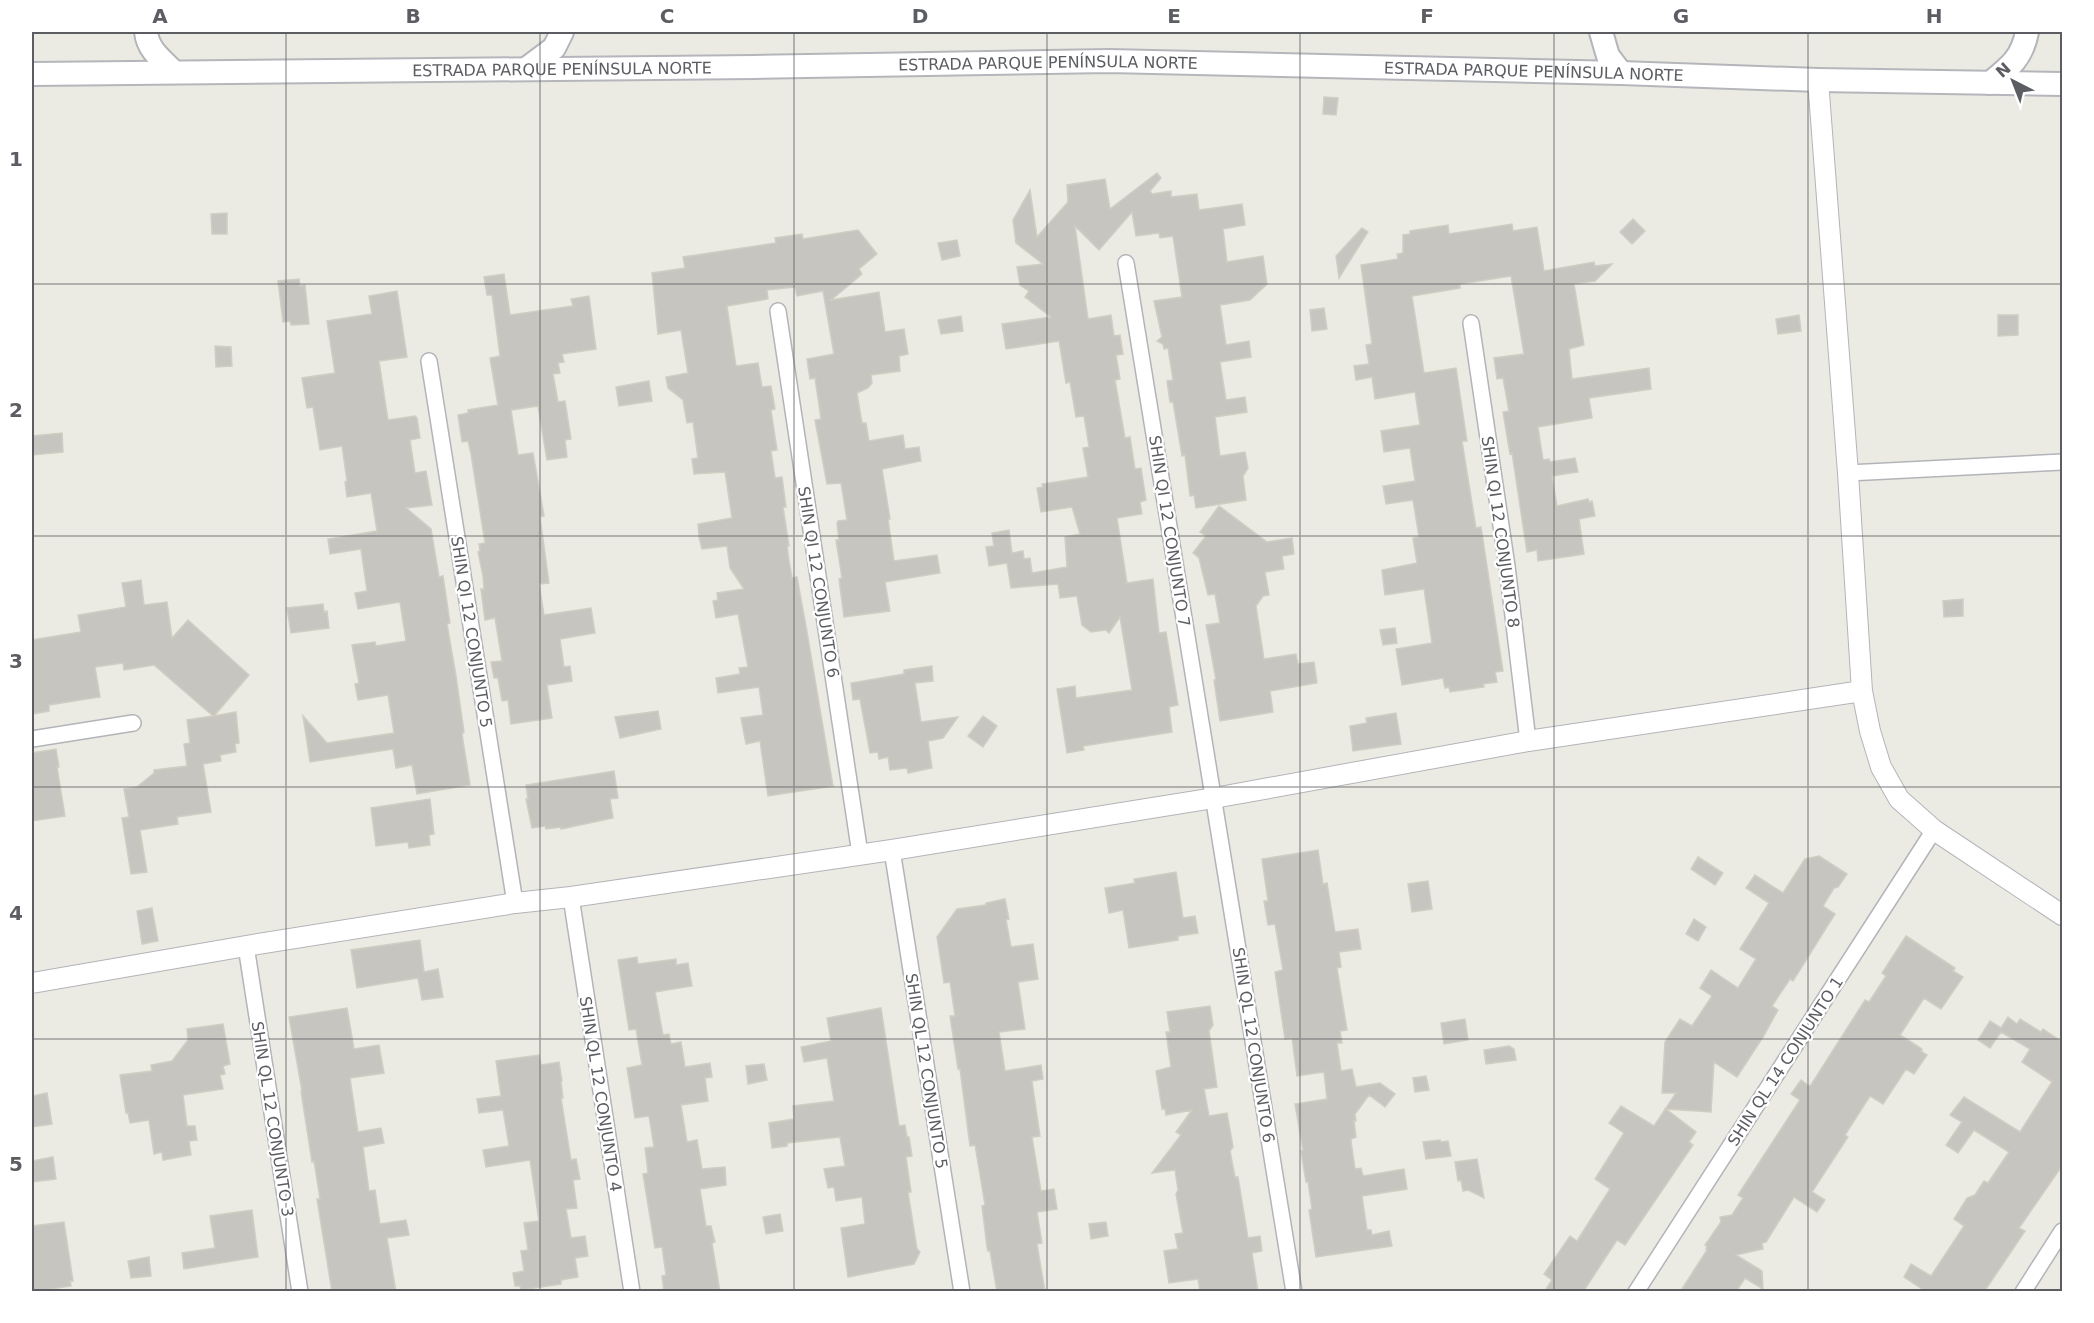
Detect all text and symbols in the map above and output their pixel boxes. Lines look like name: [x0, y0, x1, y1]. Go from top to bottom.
text: A: [152, 4, 168, 28]
text: B: [405, 4, 421, 28]
text: C: [660, 4, 674, 28]
text: D: [912, 4, 928, 28]
text: E: [1167, 4, 1181, 28]
text: F: [1420, 4, 1434, 28]
text: G: [1673, 4, 1689, 28]
text: H: [1926, 4, 1942, 28]
north arrow: [1983, 51, 2043, 111]
street label: ESTRADA PARQUE PENÍNSULA NORTE: [898, 52, 1198, 75]
street label: ESTRADA PARQUE PENÍNSULA NORTE: [412, 58, 712, 80]
street label: ESTRADA PARQUE PENÍNSULA NORTE: [1384, 58, 1684, 85]
text: N: [1992, 59, 2015, 82]
text: 1: [9, 147, 23, 171]
text: 2: [9, 398, 23, 422]
street label: SHIN QI 12 CONJUNTO 7: [1145, 434, 1194, 628]
street label: SHIN QI 12 CONJUNTO 8: [1478, 435, 1523, 629]
street label: SHIN QI 12 CONJUNTO 6: [794, 485, 843, 679]
street label: SHIN QI 12 CONJUNTO 5: [447, 535, 496, 729]
text: 3: [9, 649, 23, 673]
text: 4: [9, 901, 23, 925]
street label: SHIN QL 12 CONJUNTO 6: [1229, 946, 1278, 1144]
street label: SHIN QL 12 CONJUNTO 5: [902, 972, 951, 1170]
street label: SHIN QL 14 CONJUNTO 1: [1724, 973, 1847, 1149]
street label: SHIN QL 12 CONJUNTO 4: [576, 995, 625, 1193]
street label: SHIN QL 12 CONJUNTO 3: [248, 1020, 297, 1218]
text: 5: [9, 1152, 23, 1176]

